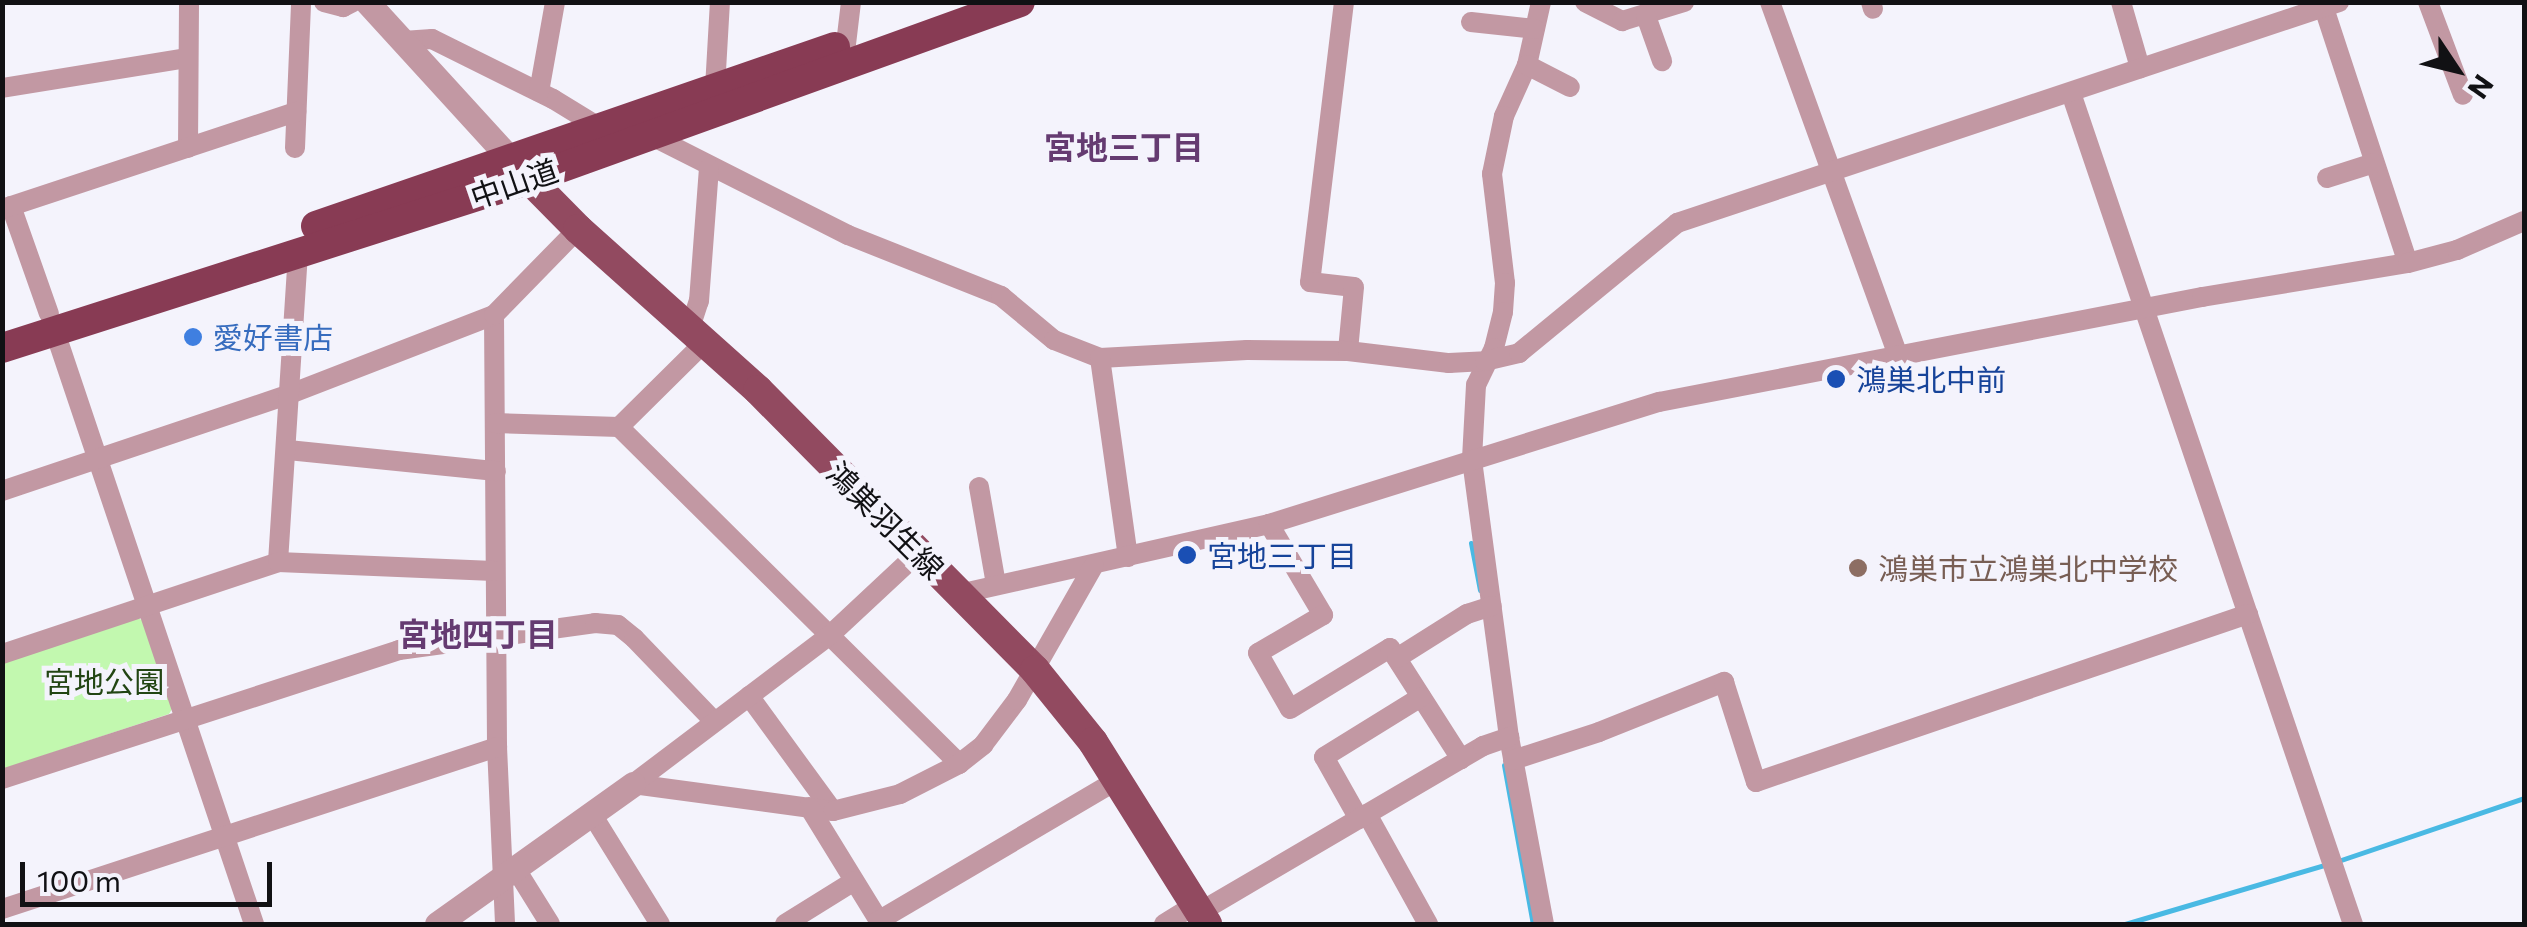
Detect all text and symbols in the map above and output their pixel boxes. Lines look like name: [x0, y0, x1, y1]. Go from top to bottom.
north arrow: [2407, 20, 2507, 120]
text: N: [2462, 69, 2502, 106]
district label: 宮地三丁目: [1044, 127, 1204, 165]
street label: 中山道: [466, 151, 562, 215]
place label: 愛好書店: [213, 319, 333, 355]
marker: 愛好書店: [182, 326, 204, 348]
place label: 鴻巣北中前: [1856, 361, 2006, 397]
marker: 鴻巣北中前: [1825, 368, 1847, 390]
street label: 鴻巣羽生線: [820, 454, 952, 586]
place label: 宮地三丁目: [1207, 537, 1357, 573]
marker: 宮地三丁目: [1176, 544, 1198, 566]
place label: 鴻巣市立鴻巣北中学校: [1878, 550, 2178, 586]
marker: 鴻巣市立鴻巣北中学校: [1847, 557, 1869, 579]
district label: 宮地四丁目: [398, 614, 558, 652]
park label: 宮地公園: [44, 663, 164, 699]
scale bar: [25, 842, 278, 904]
text: 100 m: [37, 861, 121, 898]

